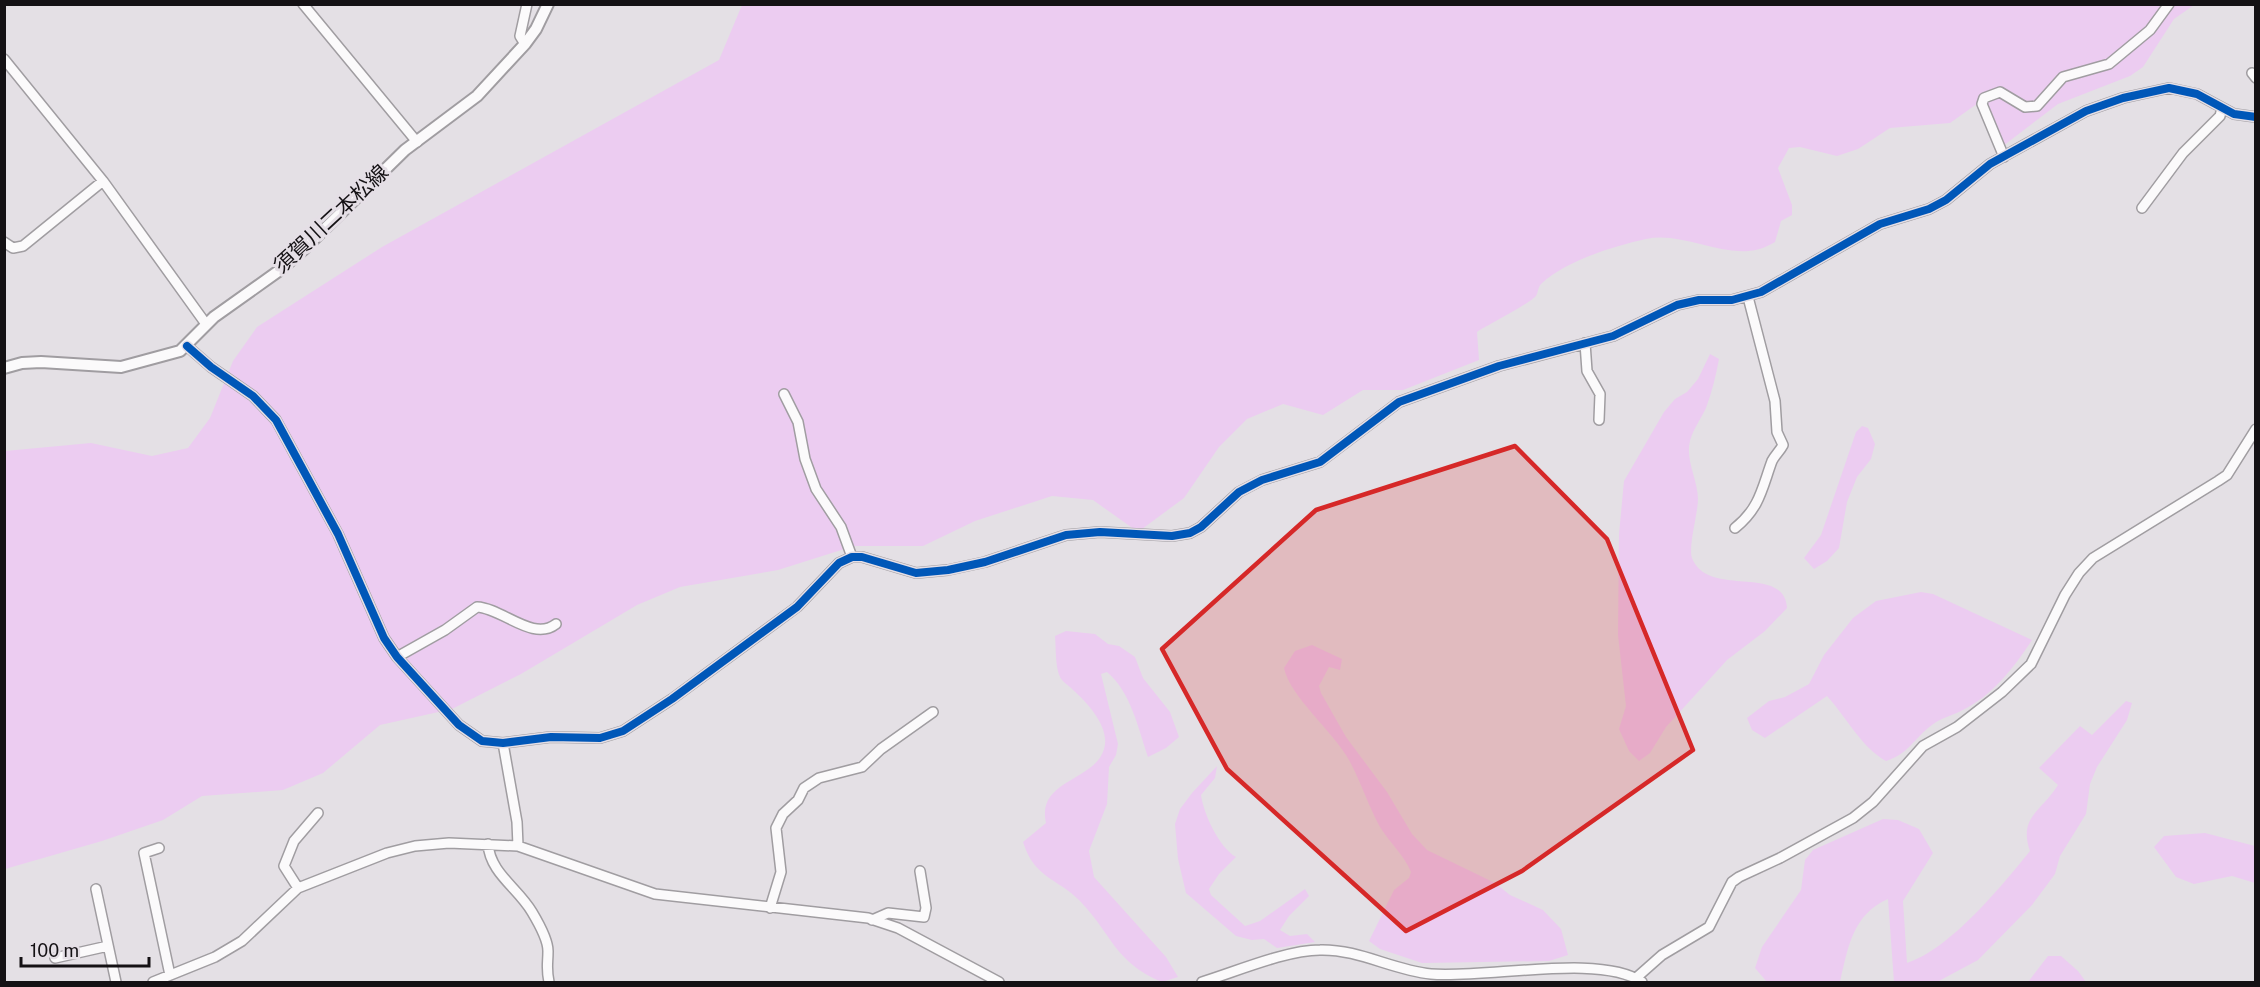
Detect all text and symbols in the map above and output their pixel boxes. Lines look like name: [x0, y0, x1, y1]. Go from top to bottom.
street label: 須賀川二本松線: [268, 159, 393, 278]
scale bar: [21, 930, 148, 968]
text: 100 m: [30, 940, 79, 961]

